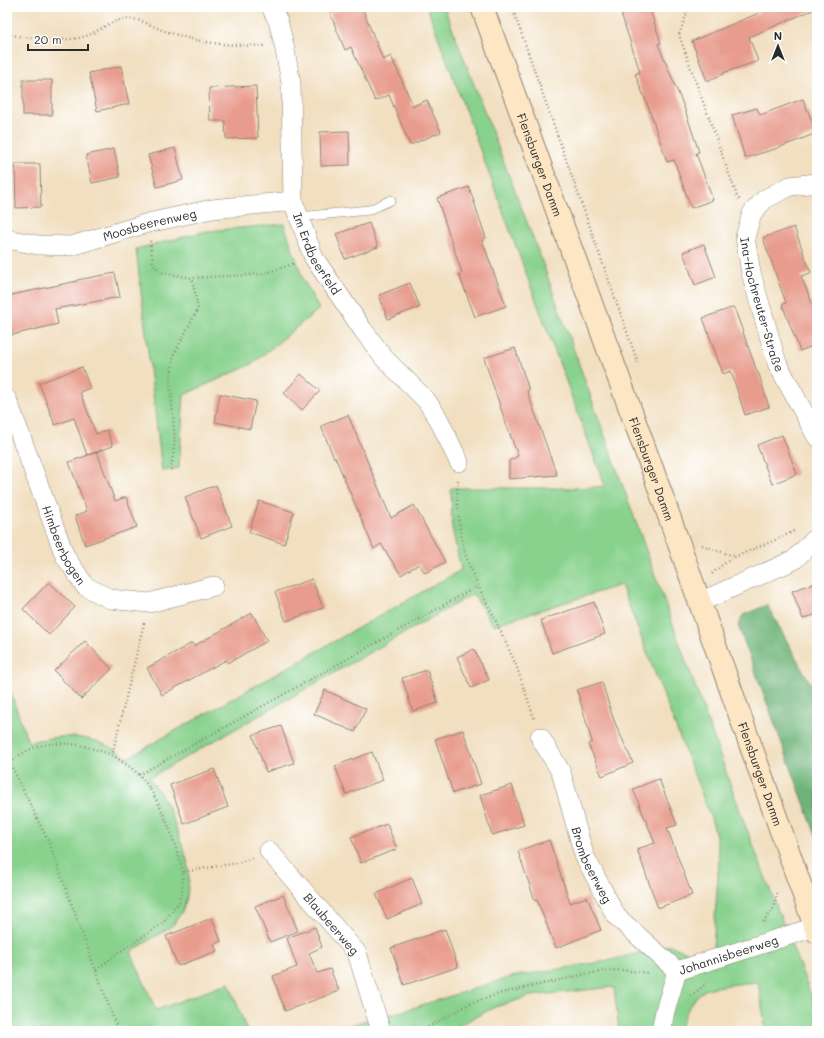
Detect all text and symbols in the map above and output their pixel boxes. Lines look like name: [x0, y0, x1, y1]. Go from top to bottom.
scale bar: [28, 26, 88, 52]
north arrow: [758, 26, 798, 66]
text: N: [774, 28, 782, 43]
text: 20 m: [34, 31, 62, 47]
street label: Flensburger Damm: [514, 111, 566, 219]
street label: Moosbeerenweg: [101, 205, 198, 244]
street label: Im Erdbeerfeld: [290, 210, 345, 298]
street label: Ina-Hochreuter-Straße: [737, 236, 788, 374]
street label: Flensburger Damm: [626, 415, 678, 523]
street label: Himbeerbogen: [39, 503, 90, 588]
street label: Flensburger Damm: [735, 720, 787, 828]
street label: Brombeerweg: [568, 825, 616, 906]
street label: Blaubeerweg: [301, 889, 363, 958]
street label: Johannisbeerweg: [677, 931, 780, 978]

